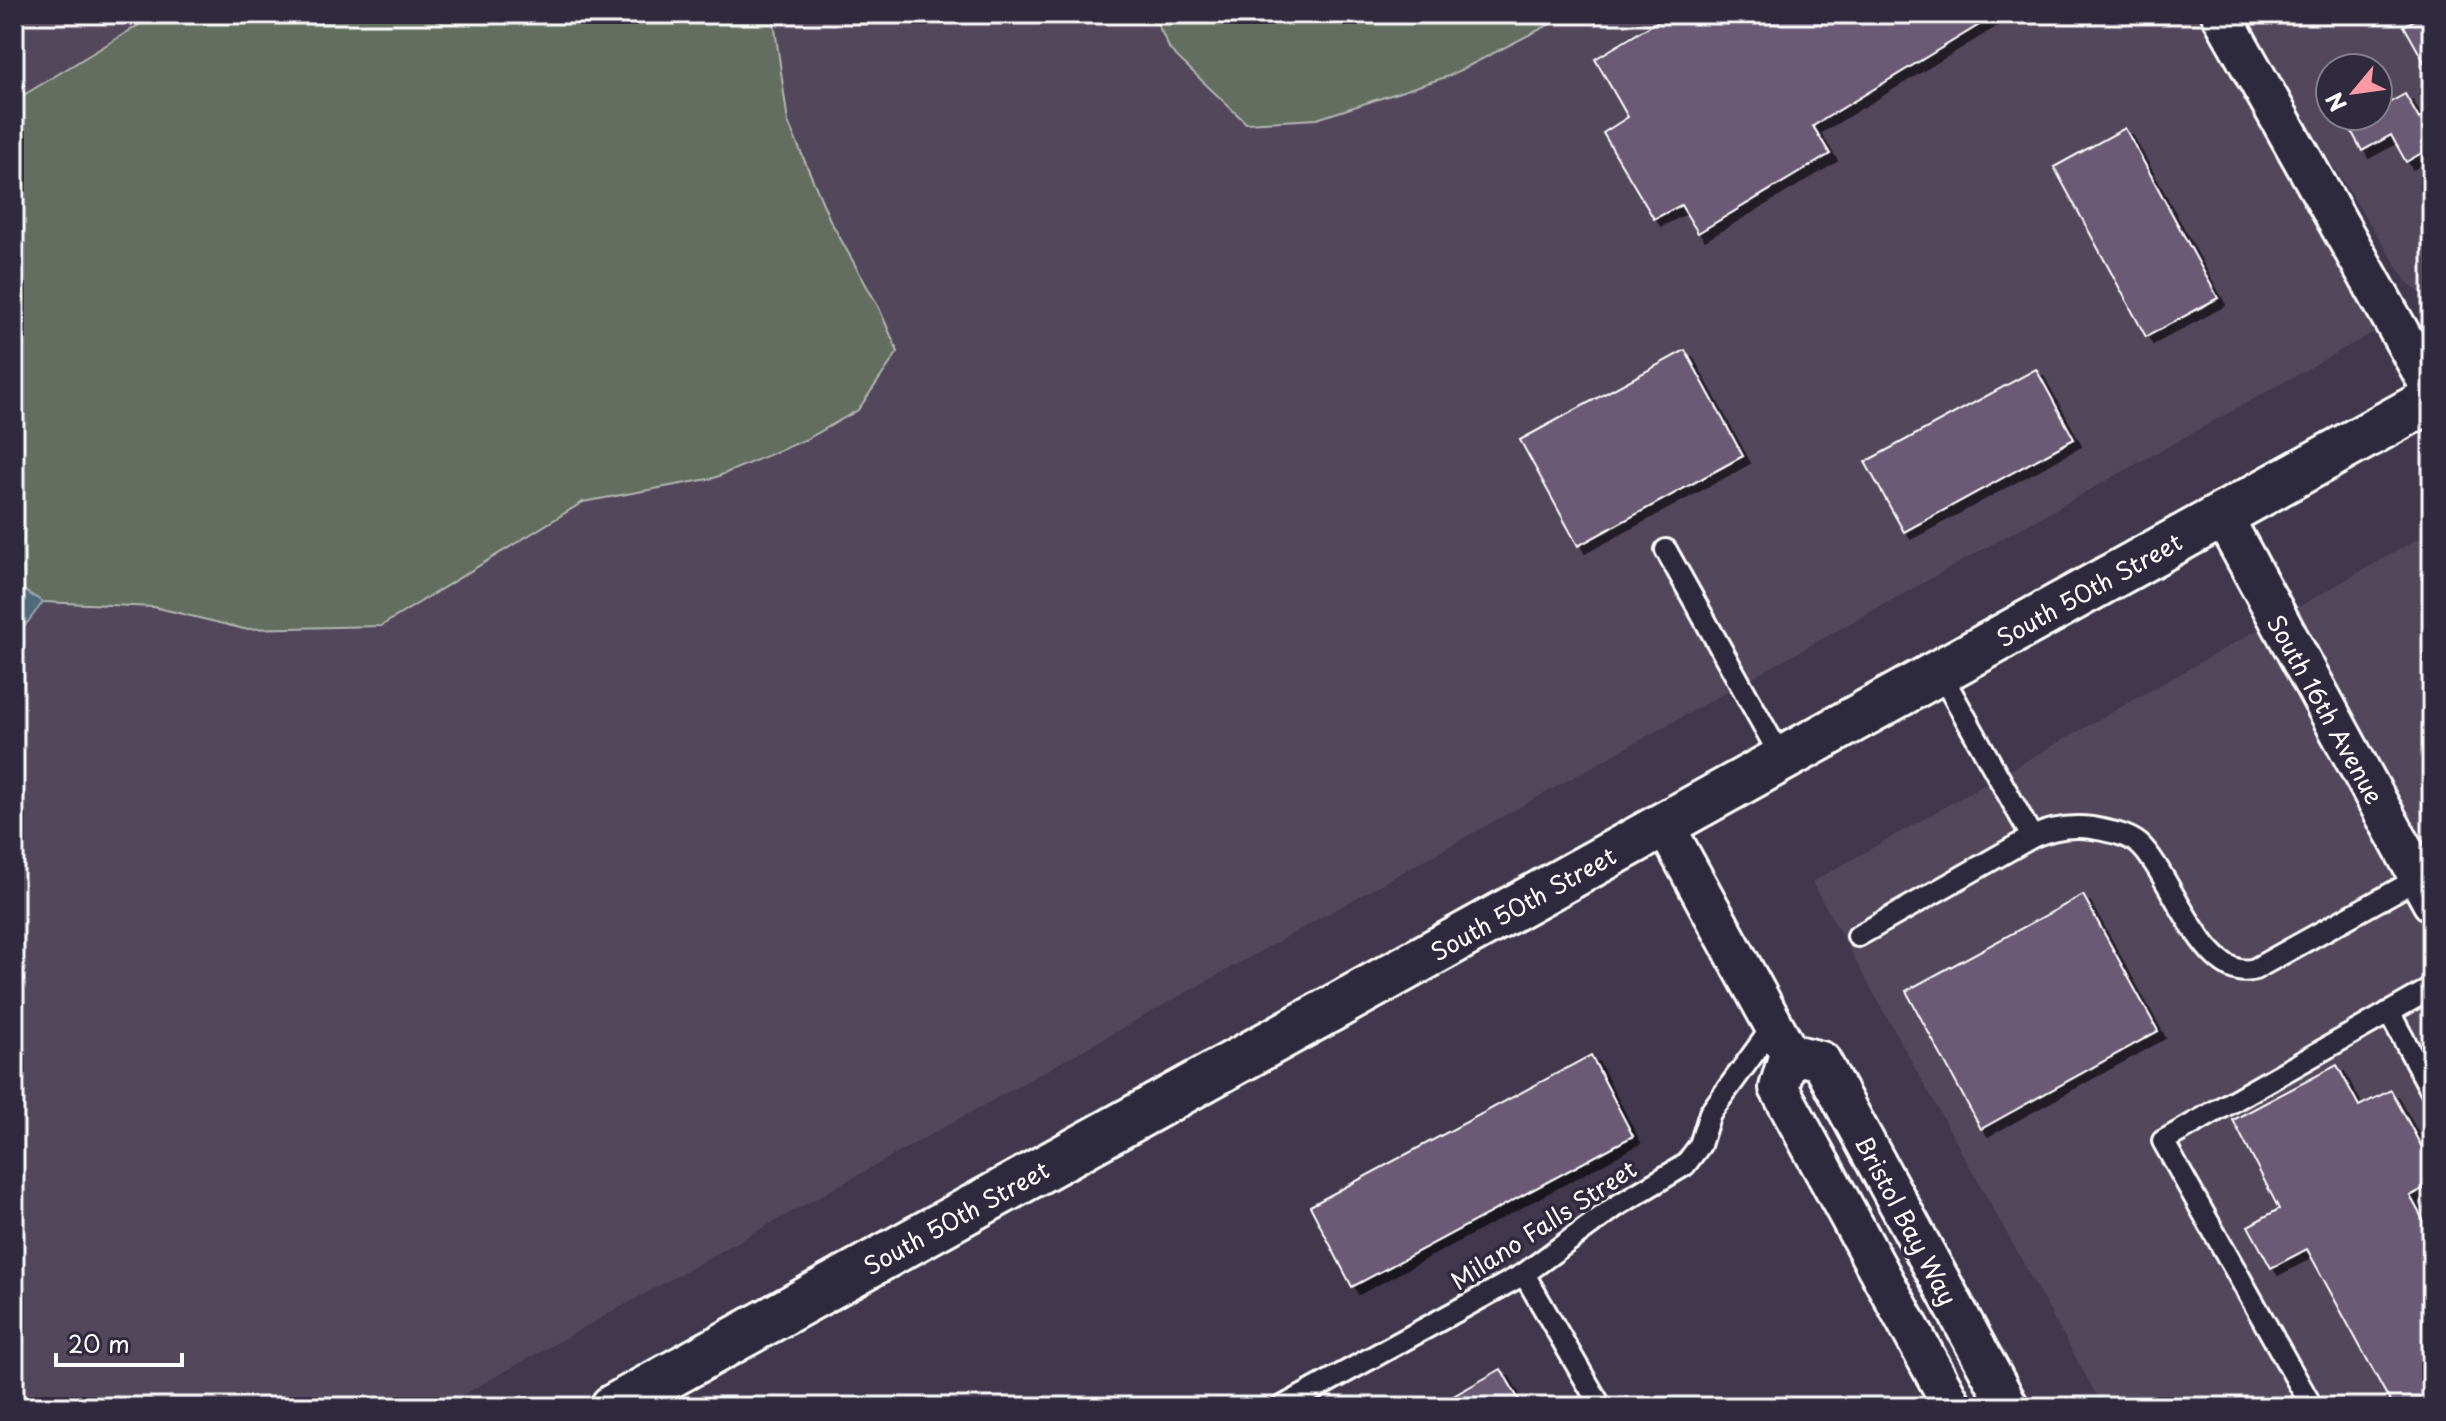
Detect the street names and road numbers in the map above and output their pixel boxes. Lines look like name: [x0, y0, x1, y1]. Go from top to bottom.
street label: South 50th Street: [1990, 523, 2188, 655]
street label: South 16th Avenue: [2259, 608, 2393, 810]
street label: South 50th Street: [1424, 837, 1622, 969]
street label: Bristol Bay Way: [1847, 1129, 1967, 1311]
street label: Milano Falls Street: [1443, 1150, 1643, 1298]
street label: South 50th Street: [857, 1151, 1055, 1283]

